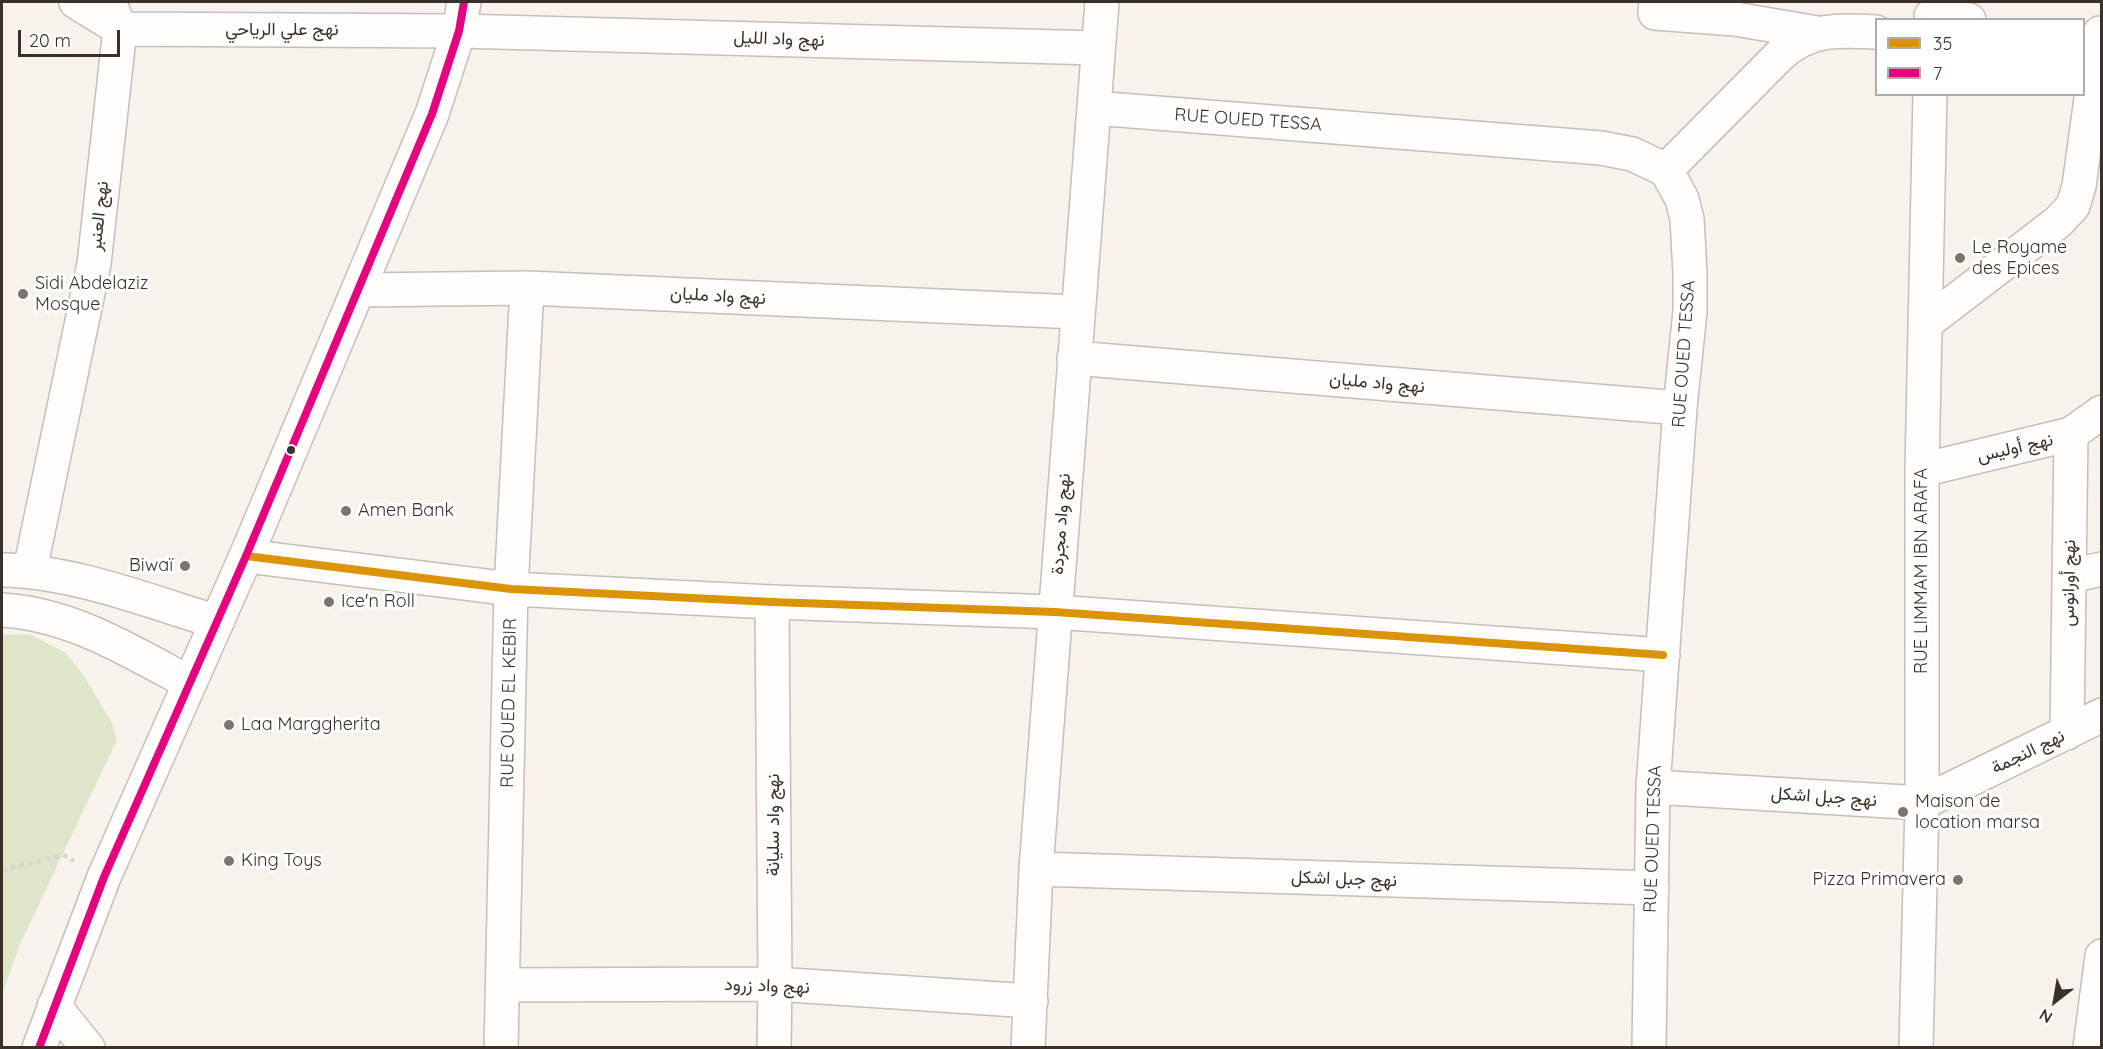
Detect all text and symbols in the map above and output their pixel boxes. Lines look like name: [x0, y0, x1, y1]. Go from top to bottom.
scale bar: [21, 18, 123, 56]
legend: [1875, 18, 2085, 96]
street label: نهج علي الرياحي: [225, 19, 339, 41]
street label: نهج واد الليل: [733, 27, 825, 51]
text: 20 m: [29, 29, 71, 52]
text: 35: [1933, 32, 1952, 55]
text: 7: [1933, 62, 1942, 85]
street label: RUE OUED TESSA: [1174, 104, 1322, 136]
street label: نهج العنبر: [85, 180, 113, 252]
place label: Le Royame des Epices: [1972, 237, 2067, 280]
marker: Le Royame des Epices: [1953, 251, 1967, 265]
place label: Sidi Abdelaziz Mosque: [35, 273, 148, 316]
street label: RUE OUED TESSA: [1668, 280, 1700, 428]
street label: نهج واد مليان: [670, 283, 766, 309]
marker: Sidi Abdelaziz Mosque: [16, 287, 30, 301]
street label: نهج واد مليان: [1328, 368, 1426, 398]
street label: نهج أوليس: [1975, 429, 2055, 467]
unlabelled marker: [285, 444, 297, 456]
street label: RUE LIMMAM IBN ARAFA: [1911, 468, 1933, 674]
street label: نهج واد مجردة: [1047, 473, 1075, 575]
place label: Amen Bank: [358, 500, 454, 522]
marker: Amen Bank: [339, 504, 353, 518]
street label: نهج أورانوس: [2057, 539, 2081, 627]
place label: Biwaï: [129, 555, 173, 577]
marker: Biwaï: [178, 559, 192, 573]
place label: Ice'n Roll: [341, 591, 415, 613]
marker: Ice'n Roll: [322, 595, 336, 609]
street label: RUE OUED EL KEBIR: [497, 618, 521, 788]
place label: Laa Marggherita: [241, 714, 381, 736]
marker: Laa Marggherita: [222, 718, 236, 732]
street label: نهج النجمة: [1988, 725, 2068, 779]
street label: RUE OUED TESSA: [1640, 765, 1666, 913]
street label: نهج واد سليانة: [763, 774, 785, 876]
street label: نهج جبل اشكل: [1770, 783, 1878, 811]
place label: Maison de location marsa: [1915, 791, 2040, 834]
marker: Maison de location marsa: [1896, 805, 1910, 819]
place label: King Toys: [241, 850, 322, 872]
marker: King Toys: [222, 854, 236, 868]
street label: نهج جبل اشكل: [1291, 866, 1397, 892]
place label: Pizza Primavera: [1813, 869, 1946, 891]
marker: Pizza Primavera: [1951, 873, 1965, 887]
north arrow: [2025, 971, 2085, 1031]
street label: نهج واد زرود: [724, 974, 810, 998]
text: N: [2036, 1005, 2056, 1028]

